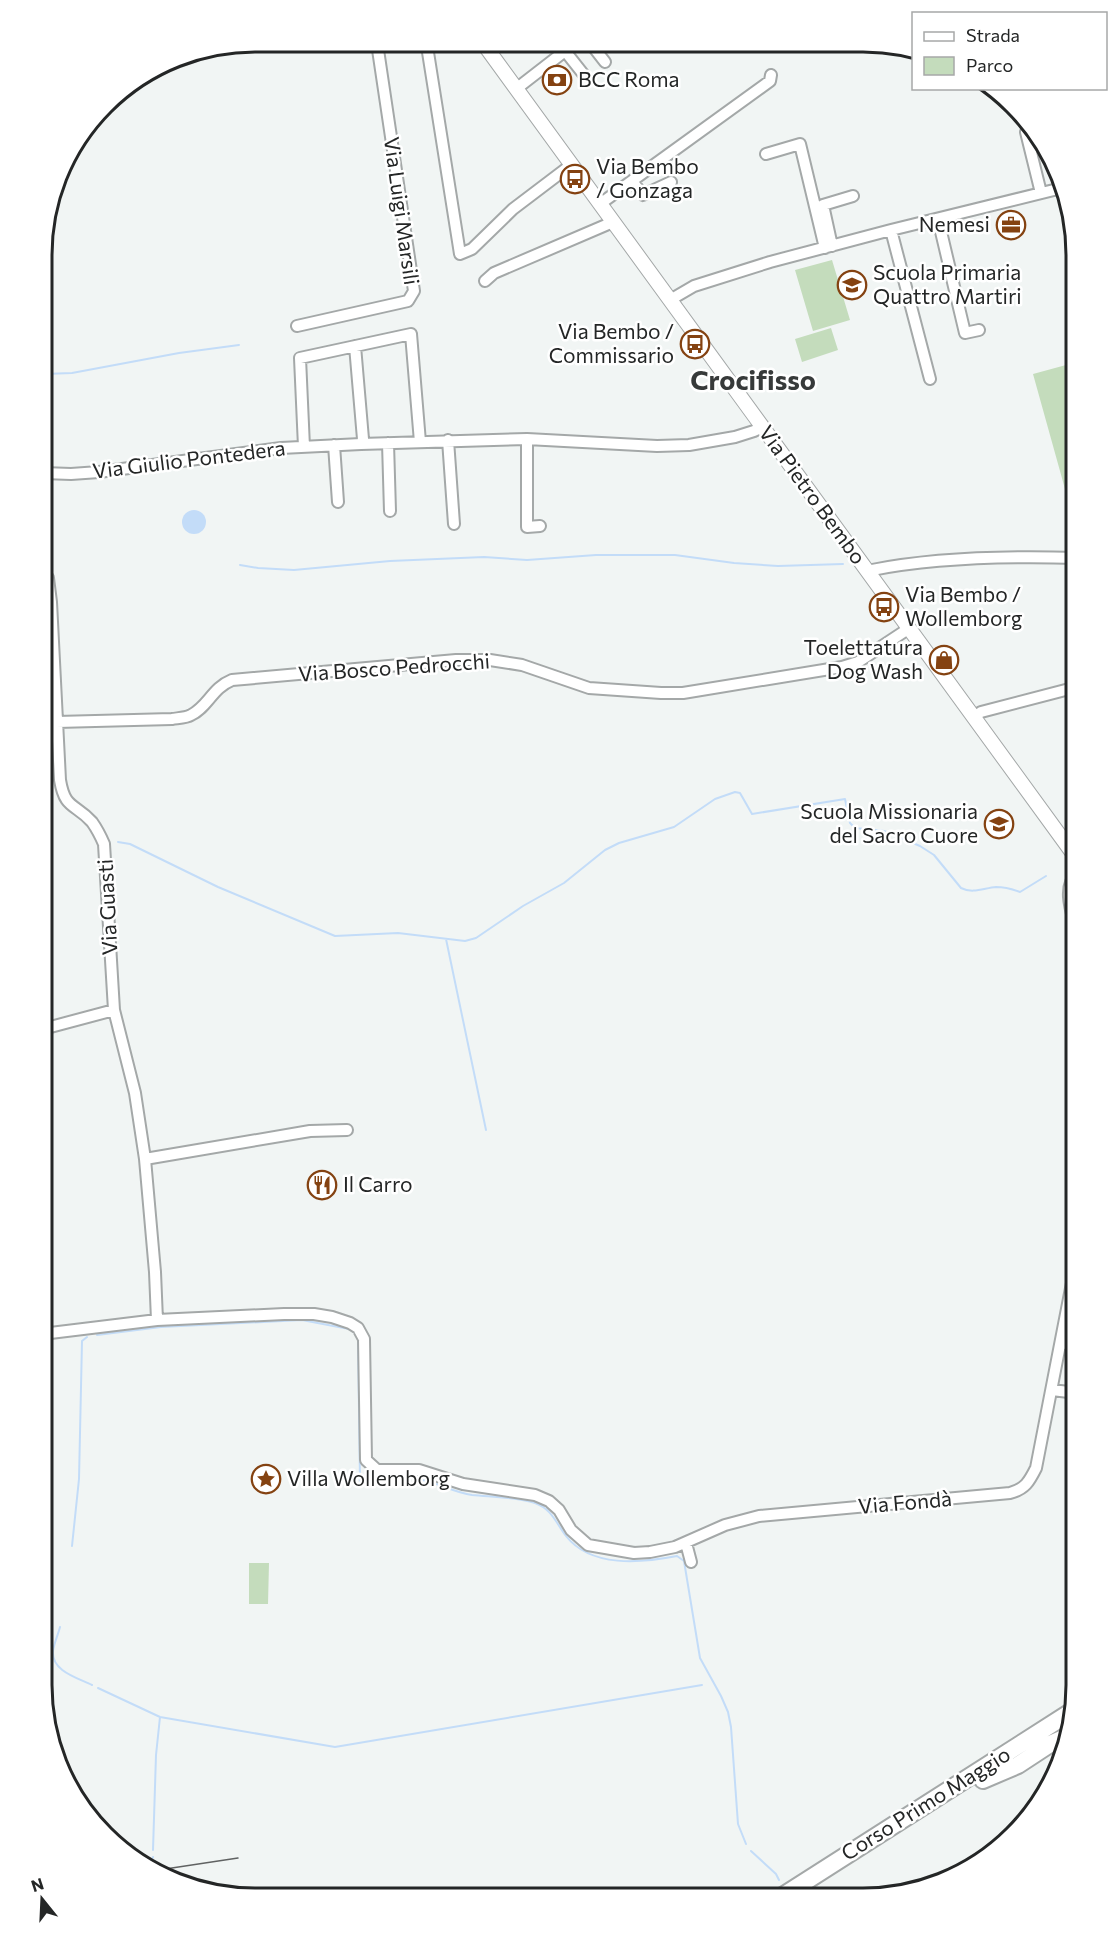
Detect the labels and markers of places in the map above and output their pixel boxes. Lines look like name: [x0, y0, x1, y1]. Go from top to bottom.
bank icon: BCC Roma: [541, 64, 573, 96]
place label: BCC Roma: [578, 66, 680, 91]
place label: Via Bembo / Gonzaga: [596, 153, 699, 202]
bus stop icon: Via Bembo / Gonzaga: [559, 163, 591, 195]
office icon: Nemesi: [995, 209, 1027, 241]
place label: Nemesi: [919, 211, 990, 236]
place label: Scuola Primaria Quattro Martiri: [873, 259, 1022, 308]
school or university icon: Scuola Primaria Quattro Martiri: [836, 269, 868, 301]
place label: Via Bembo / Commissario: [549, 318, 674, 367]
bus stop icon: Via Bembo / Commissario: [679, 328, 711, 360]
place label: Via Bembo / Wollemborg: [905, 581, 1022, 630]
bus stop icon: Via Bembo / Wollemborg: [868, 591, 900, 623]
place label: Toelettatura Dog Wash: [804, 634, 923, 683]
shop icon: Toelettatura Dog Wash: [928, 644, 960, 676]
place label: Scuola Missionaria del Sacro Cuore: [800, 798, 978, 847]
school or university icon: Scuola Missionaria del Sacro Cuore: [983, 808, 1015, 840]
restaurant icon: Il Carro: [306, 1169, 338, 1201]
place label: Il Carro: [343, 1171, 413, 1196]
place icon: Villa Wollemborg: [250, 1463, 282, 1495]
place label: Villa Wollemborg: [287, 1465, 450, 1490]

